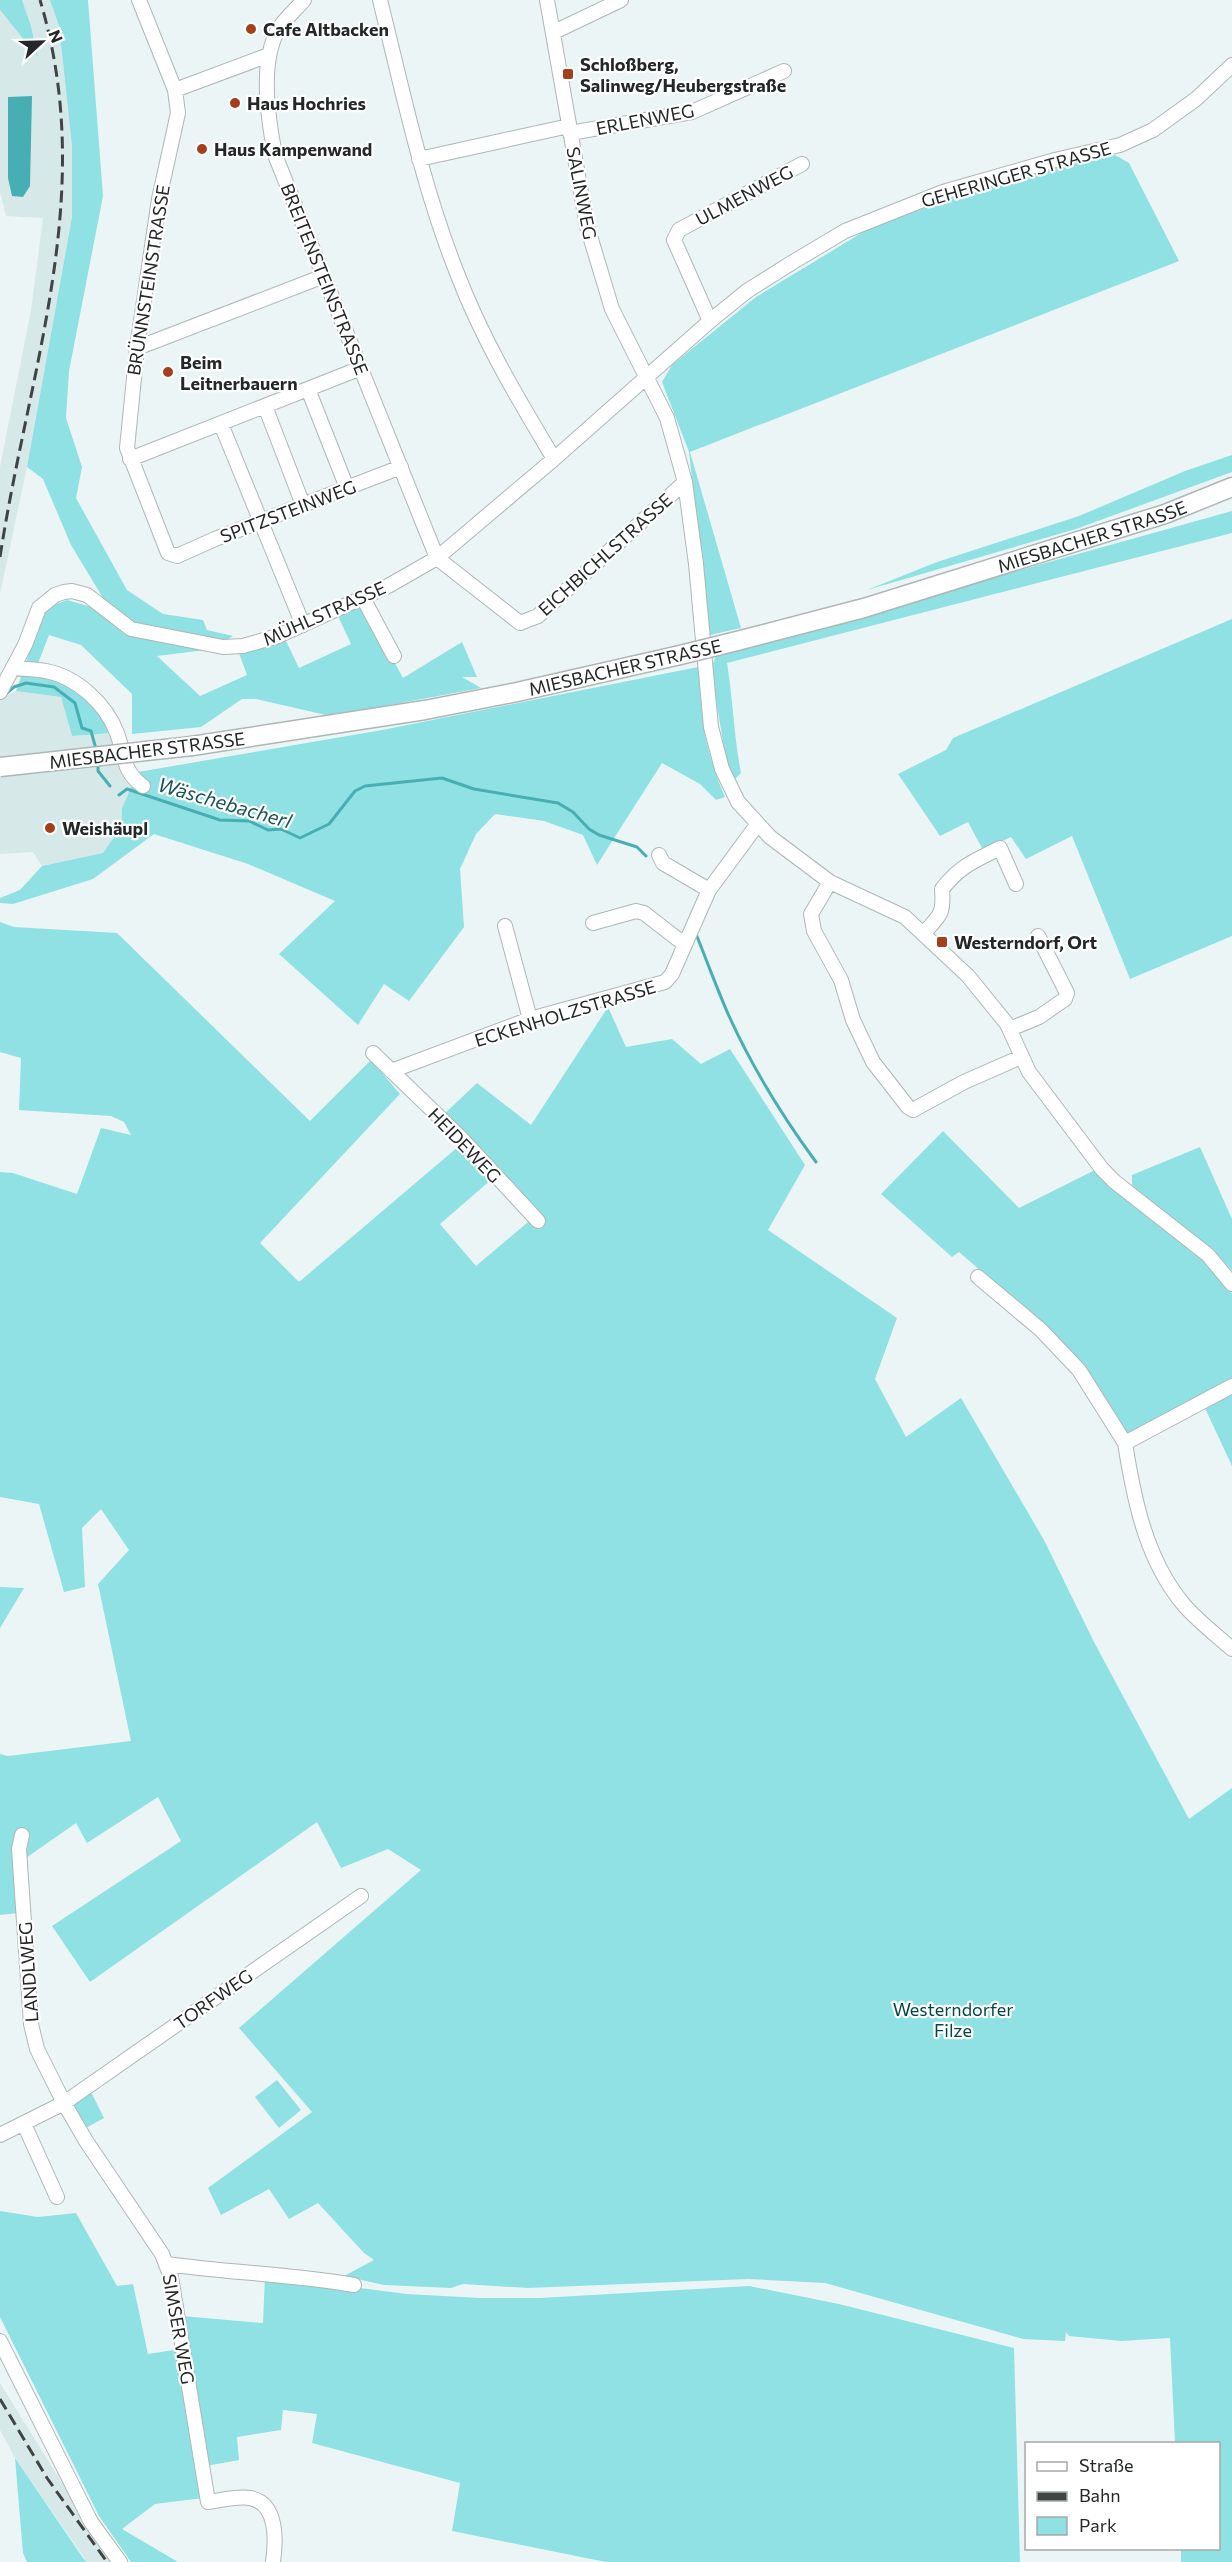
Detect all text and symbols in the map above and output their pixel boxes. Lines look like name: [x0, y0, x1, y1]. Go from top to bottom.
north arrow: [12, 12, 72, 72]
place label: Cafe Altbacken: [263, 18, 389, 40]
marker: Cafe Altbacken: [244, 22, 258, 36]
text: N: [45, 27, 67, 45]
place label: Schloßberg, Salinweg/Heubergstraße: [580, 53, 786, 96]
marker: Schloßberg, Salinweg/Heubergstraße: [561, 67, 575, 81]
place label: Haus Hochries: [247, 92, 366, 114]
marker: Haus Hochries: [228, 96, 242, 110]
street label: ERLENWEG: [594, 99, 696, 139]
street label: GEHERINGER STRASSE: [919, 136, 1113, 212]
place label: Haus Kampenwand: [214, 138, 372, 160]
marker: Haus Kampenwand: [195, 142, 209, 156]
street label: SALINWEG: [562, 145, 602, 241]
street label: ULMENWEG: [692, 160, 796, 230]
street label: BREITENSTEINSTRASSE: [277, 180, 373, 378]
street label: BRÜNNSTEINSTRASSE: [122, 183, 174, 377]
place label: Beim Leitnerbauern: [180, 351, 298, 394]
marker: Beim Leitnerbauern: [161, 365, 175, 379]
street label: SPITZSTEINWEG: [217, 475, 359, 547]
street label: EICHBICHLSTRASSE: [534, 488, 676, 620]
street label: MIESBACHER STRASSE: [995, 496, 1190, 577]
street label: MÜHLSTRASSE: [259, 576, 389, 650]
street label: MIESBACHER STRASSE: [526, 634, 724, 700]
street label: MIESBACHER STRASSE: [48, 727, 246, 773]
water label: Wäschebacherl: [155, 771, 296, 833]
place label: Weishäupl: [62, 817, 148, 839]
marker: Weishäupl: [43, 821, 57, 835]
place label: Westerndorf, Ort: [954, 931, 1097, 953]
marker: Westerndorf, Ort: [935, 935, 949, 949]
street label: ECKENHOLZSTRASSE: [472, 975, 658, 1051]
street label: HEIDEWEG: [424, 1103, 506, 1187]
street label: LANDLWEG: [14, 1921, 42, 2023]
street label: TORFWEG: [170, 1964, 256, 2034]
park label: Westerndorfer Filze: [893, 1998, 1013, 2041]
street label: SIMSER WEG: [158, 2272, 200, 2386]
legend: [1025, 2442, 1220, 2550]
text: Straße: [1079, 2454, 1134, 2476]
text: Bahn: [1079, 2484, 1121, 2506]
text: Park: [1079, 2514, 1117, 2536]

